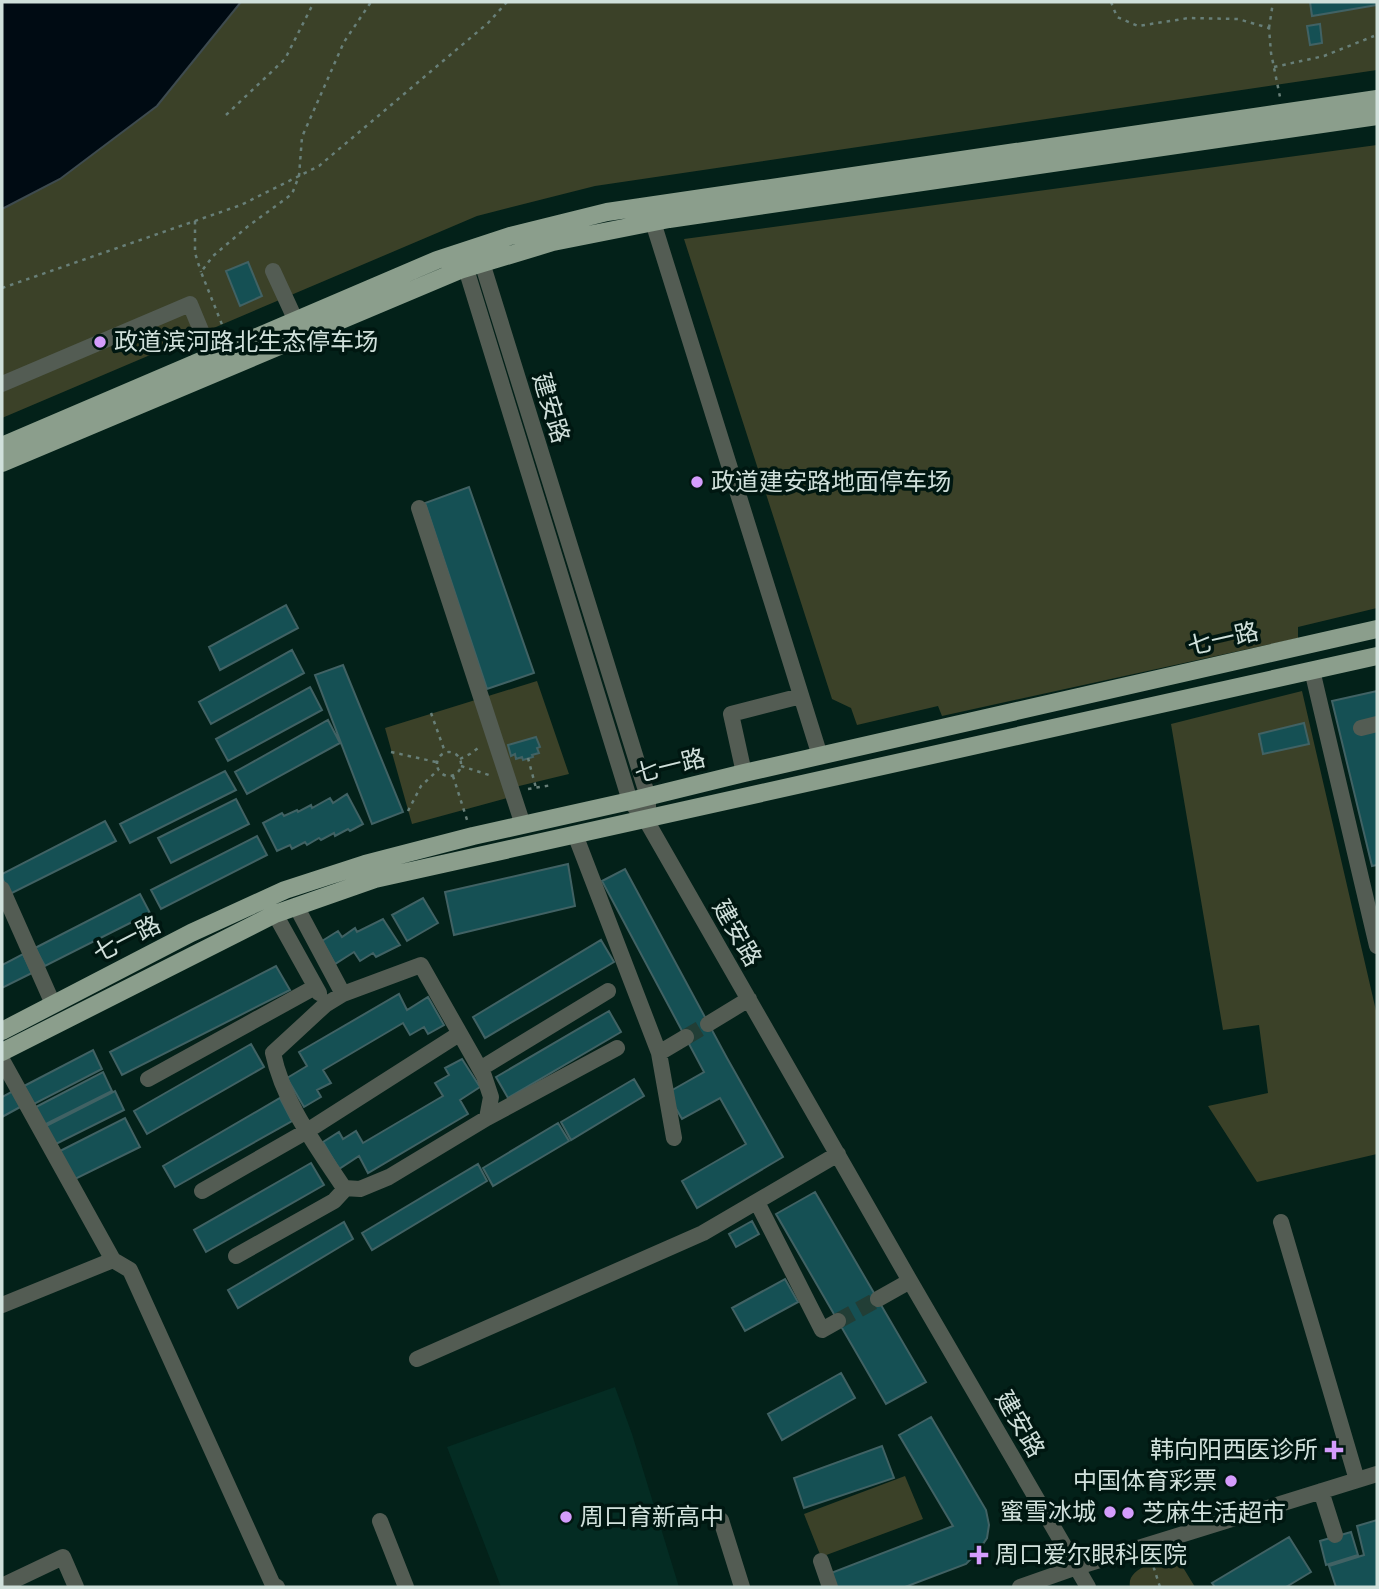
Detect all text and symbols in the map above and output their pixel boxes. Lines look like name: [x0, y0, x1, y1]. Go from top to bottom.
place label: 政道滨河路北生态停车场: [114, 328, 378, 356]
marker: 政道滨河路北生态停车场: [92, 334, 108, 350]
street label: 建安路: [527, 369, 575, 447]
place label: 政道建安路地面停车场: [711, 468, 951, 496]
marker: 政道建安路地面停车场: [689, 474, 705, 490]
street label: 七一路: [1185, 617, 1261, 661]
street label: 七一路: [632, 744, 708, 788]
street label: 建安路: [707, 895, 767, 971]
street label: 七一路: [89, 910, 165, 968]
street label: 建安路: [990, 1386, 1050, 1462]
place label: 韩向阳西医诊所: [1150, 1436, 1318, 1464]
marker: 韩向阳西医诊所: [1324, 1440, 1344, 1460]
place label: 中国体育彩票: [1073, 1467, 1217, 1495]
marker: 中国体育彩票: [1223, 1473, 1239, 1489]
place label: 蜜雪冰城: [1000, 1498, 1096, 1526]
place label: 芝麻生活超市: [1142, 1499, 1286, 1527]
place label: 周口育新高中: [580, 1503, 724, 1531]
marker: 蜜雪冰城: [1102, 1504, 1118, 1520]
marker: 芝麻生活超市: [1120, 1505, 1136, 1521]
marker: 周口育新高中: [558, 1509, 574, 1525]
place label: 周口爱尔眼科医院: [995, 1541, 1187, 1569]
marker: 周口爱尔眼科医院: [969, 1545, 989, 1565]

